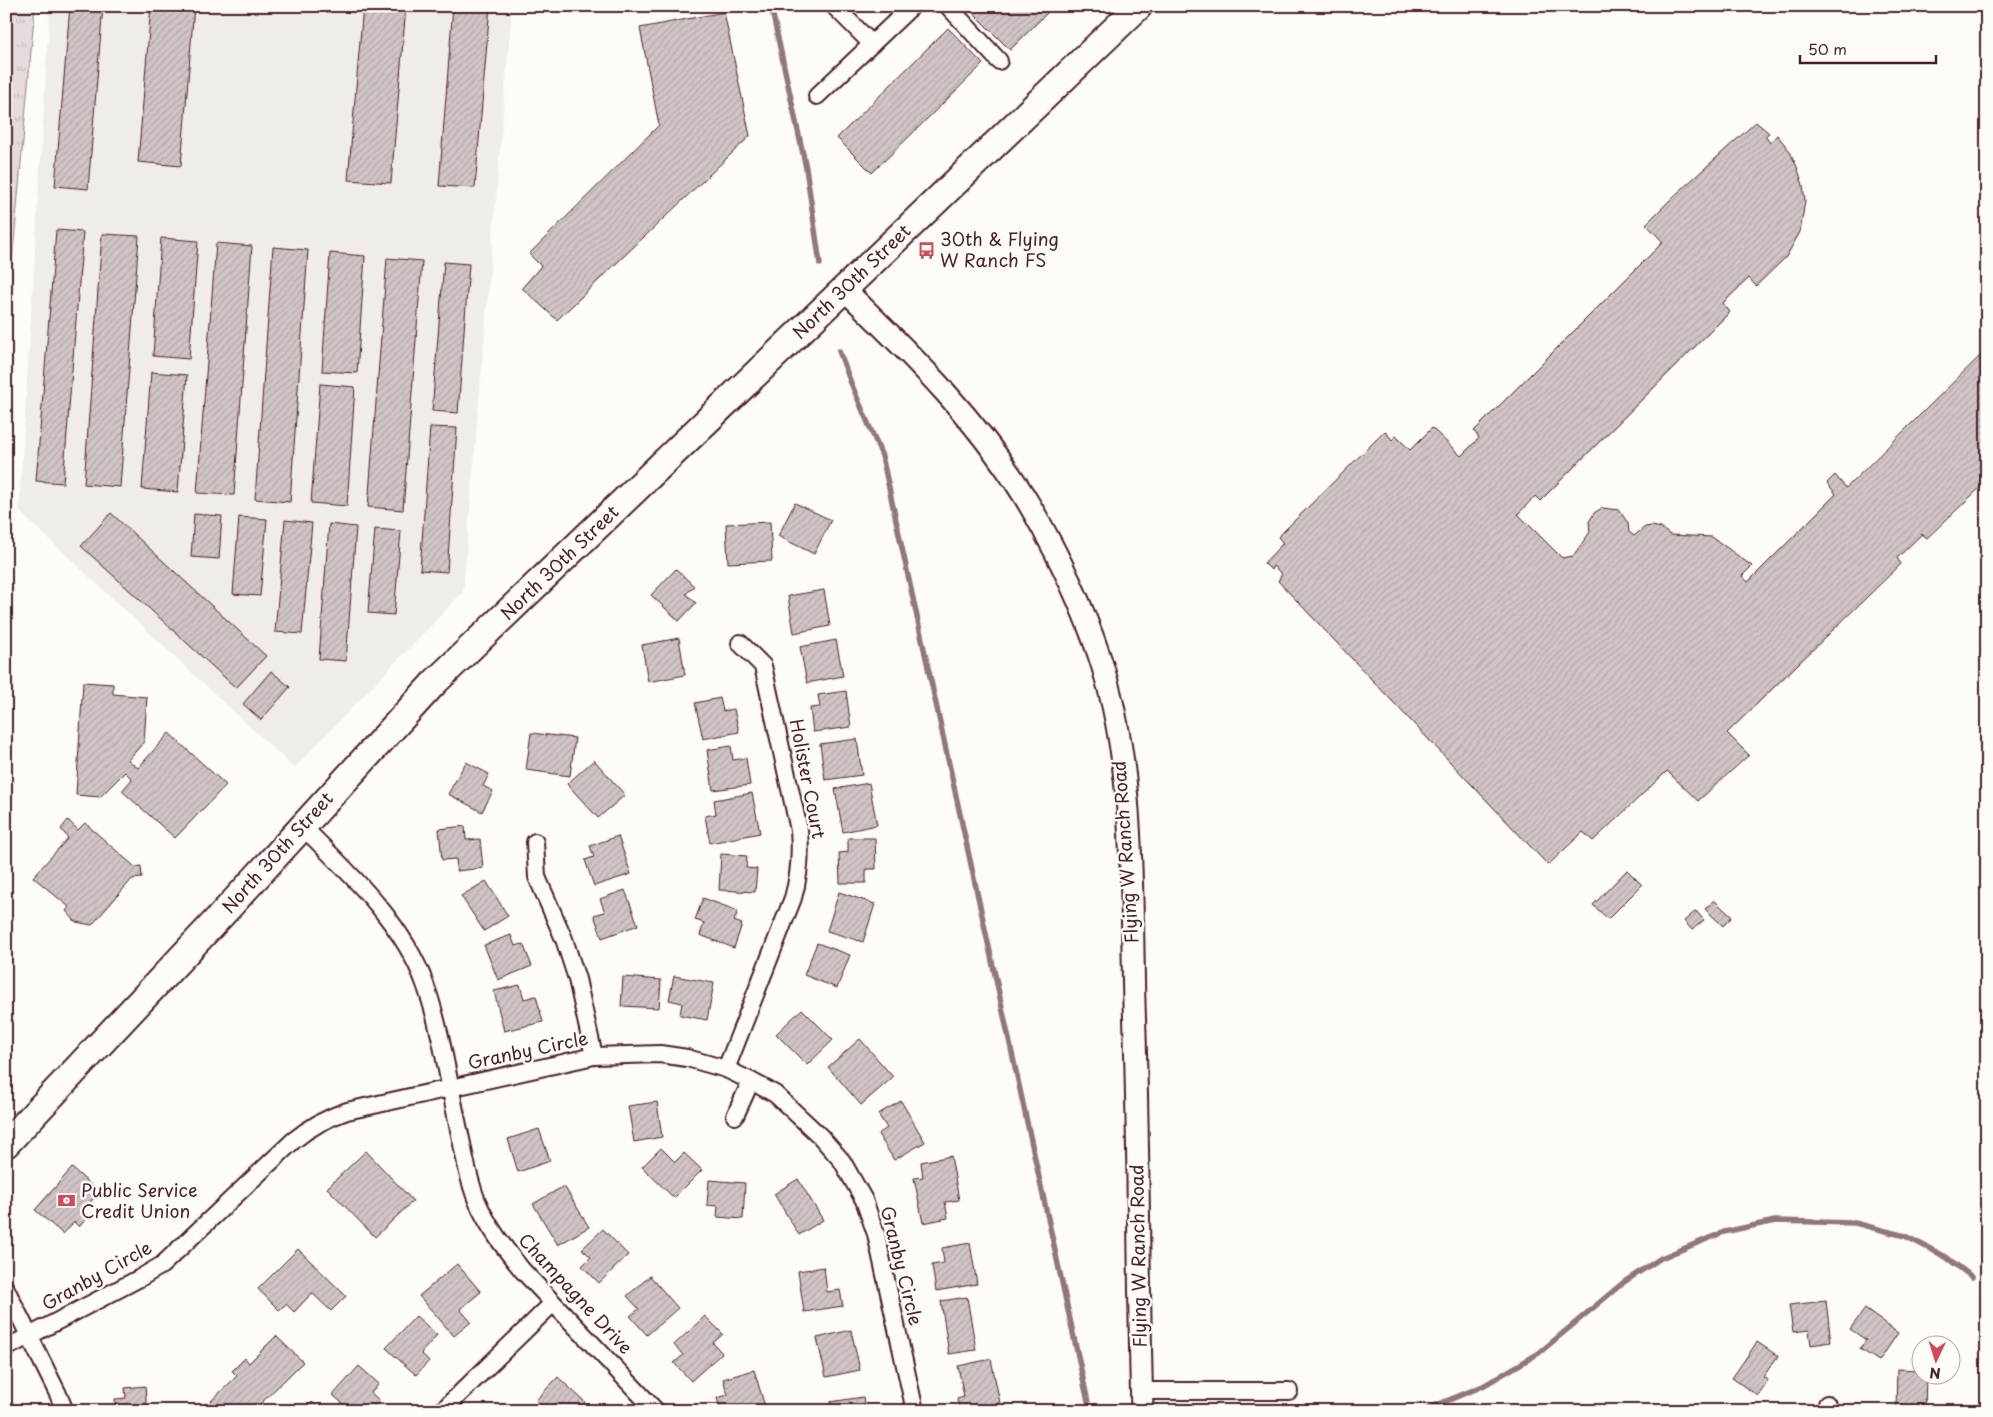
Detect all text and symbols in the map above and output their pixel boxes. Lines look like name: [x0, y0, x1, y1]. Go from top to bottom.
scale bar: [1800, 32, 1937, 64]
text: 50 m: [1808, 37, 1847, 60]
street label: North 30th Street: [786, 217, 916, 345]
place label: 30th & Flying W Ranch FS: [940, 225, 1059, 273]
bus stop icon: 30th & Flying W Ranch FS: [916, 240, 936, 260]
street label: North 30th Street: [494, 498, 624, 626]
street label: Holister Court: [784, 717, 833, 841]
street label: Flying W Ranch Road: [1105, 760, 1144, 944]
street label: North 30th Street: [215, 785, 339, 919]
street label: Granby Circle: [465, 1024, 590, 1075]
street label: Flying W Ranch Road: [1122, 1164, 1153, 1348]
place label: Public Service Credit Union: [81, 1176, 197, 1224]
bank icon: Public Service Credit Union: [57, 1191, 77, 1211]
street label: Granby Circle: [875, 1203, 930, 1328]
street label: Champagne Drive: [513, 1226, 639, 1360]
street label: Granby Circle: [36, 1233, 156, 1316]
north arrow: [1910, 1334, 1960, 1384]
text: N: [1929, 1363, 1941, 1384]

